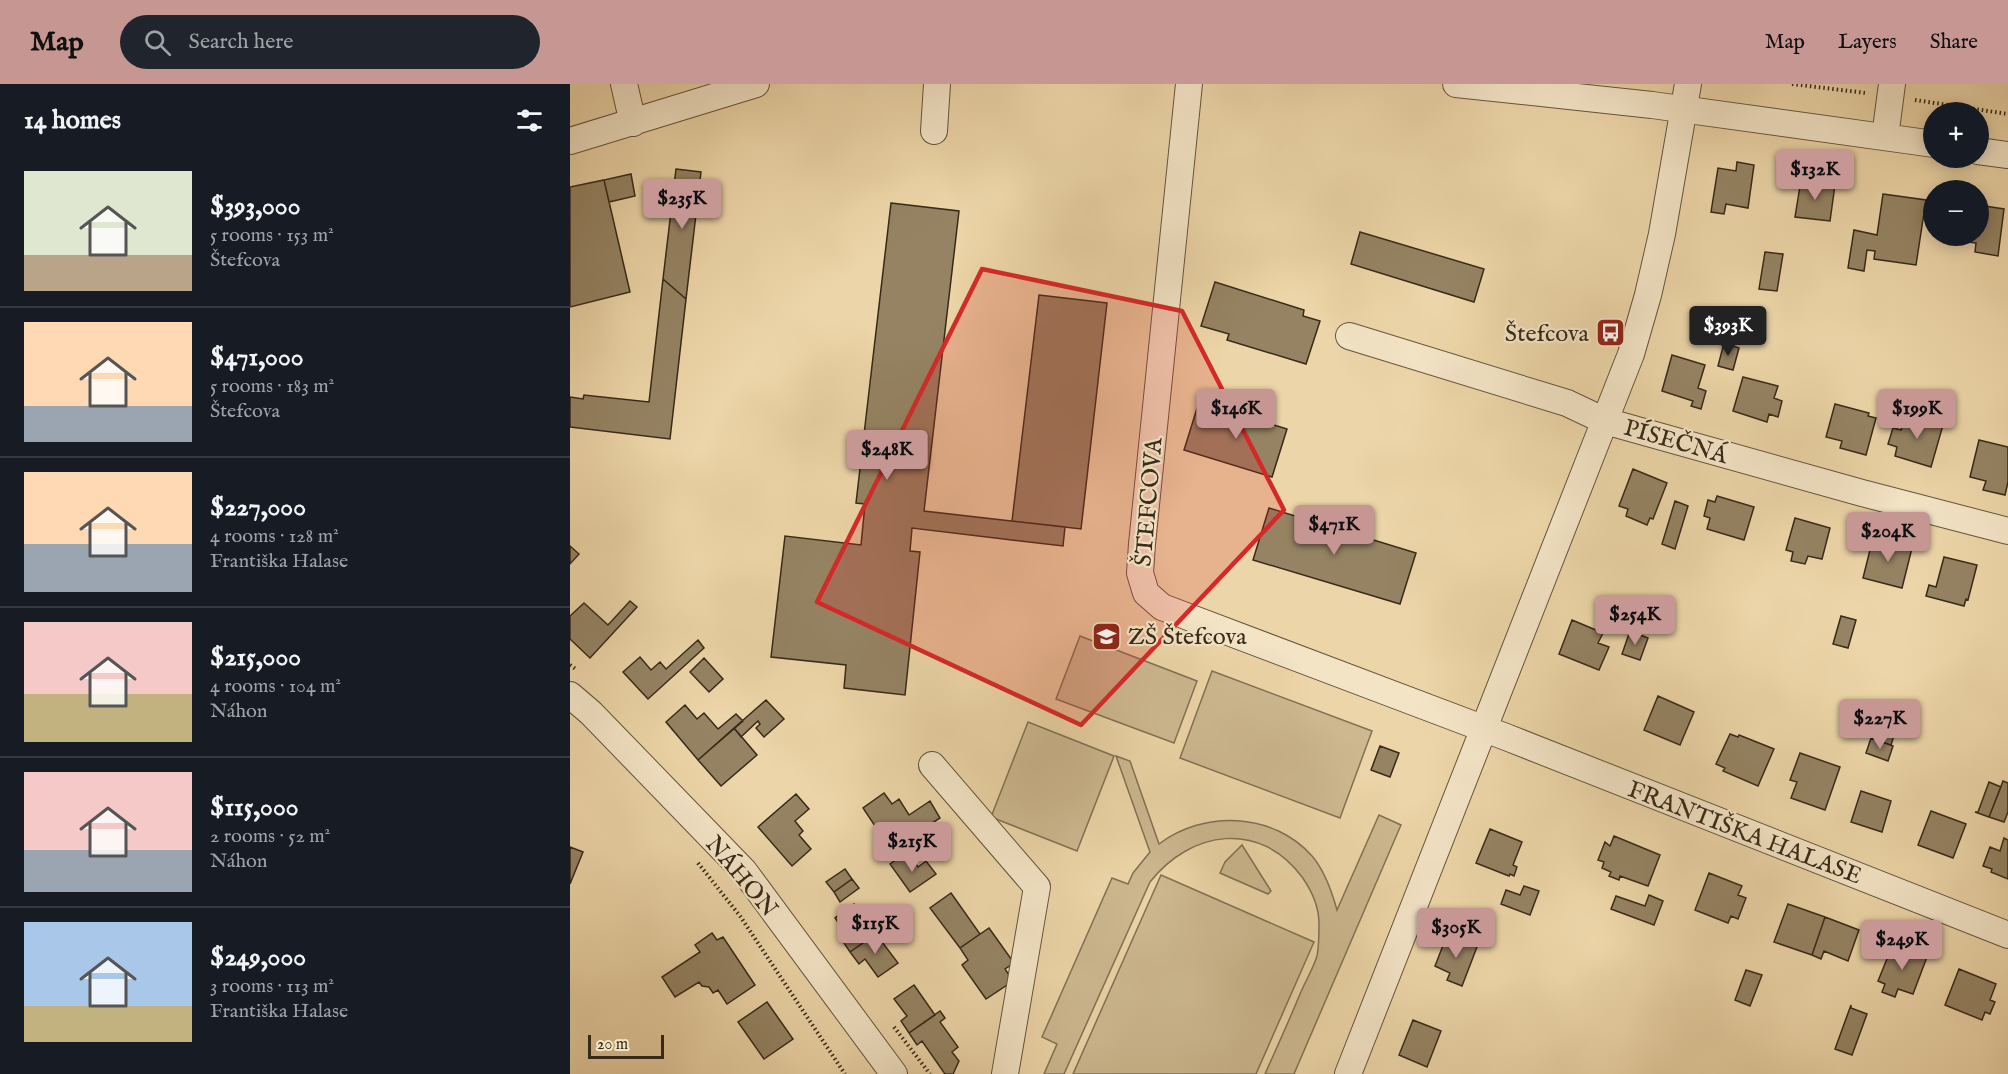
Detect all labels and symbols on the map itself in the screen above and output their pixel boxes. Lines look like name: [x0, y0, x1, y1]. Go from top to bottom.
pin: $132K: [1773, 150, 1857, 201]
pin: $235K: [640, 179, 724, 230]
pin: $393K: [1686, 306, 1770, 357]
bus stop icon: Štefcova: [1594, 317, 1626, 349]
place label: Štefcova: [1505, 319, 1590, 350]
pin: $146K: [1194, 389, 1278, 440]
pin: $199K: [1875, 389, 1959, 440]
street label: PÍSEČNÁ: [1620, 413, 1732, 472]
pin: $248K: [845, 430, 929, 481]
street label: ŠTEFCOVA: [1128, 436, 1171, 568]
pin: $471K: [1292, 505, 1376, 556]
pin: $204K: [1846, 512, 1930, 563]
pin: $254K: [1593, 595, 1677, 646]
school or university icon: ZŠ Štefcova: [1091, 620, 1123, 652]
place label: ZŠ Štefcova: [1128, 622, 1247, 653]
pin: $227K: [1838, 699, 1922, 750]
street label: FRANTIŠKA HALASE: [1623, 774, 1866, 892]
pin: $215K: [870, 822, 954, 873]
street label: NÁHON: [698, 830, 784, 924]
pin: $115K: [833, 904, 917, 955]
pin: $305K: [1414, 908, 1498, 959]
pin: $249K: [1860, 920, 1944, 971]
scale bar: [588, 1032, 664, 1060]

